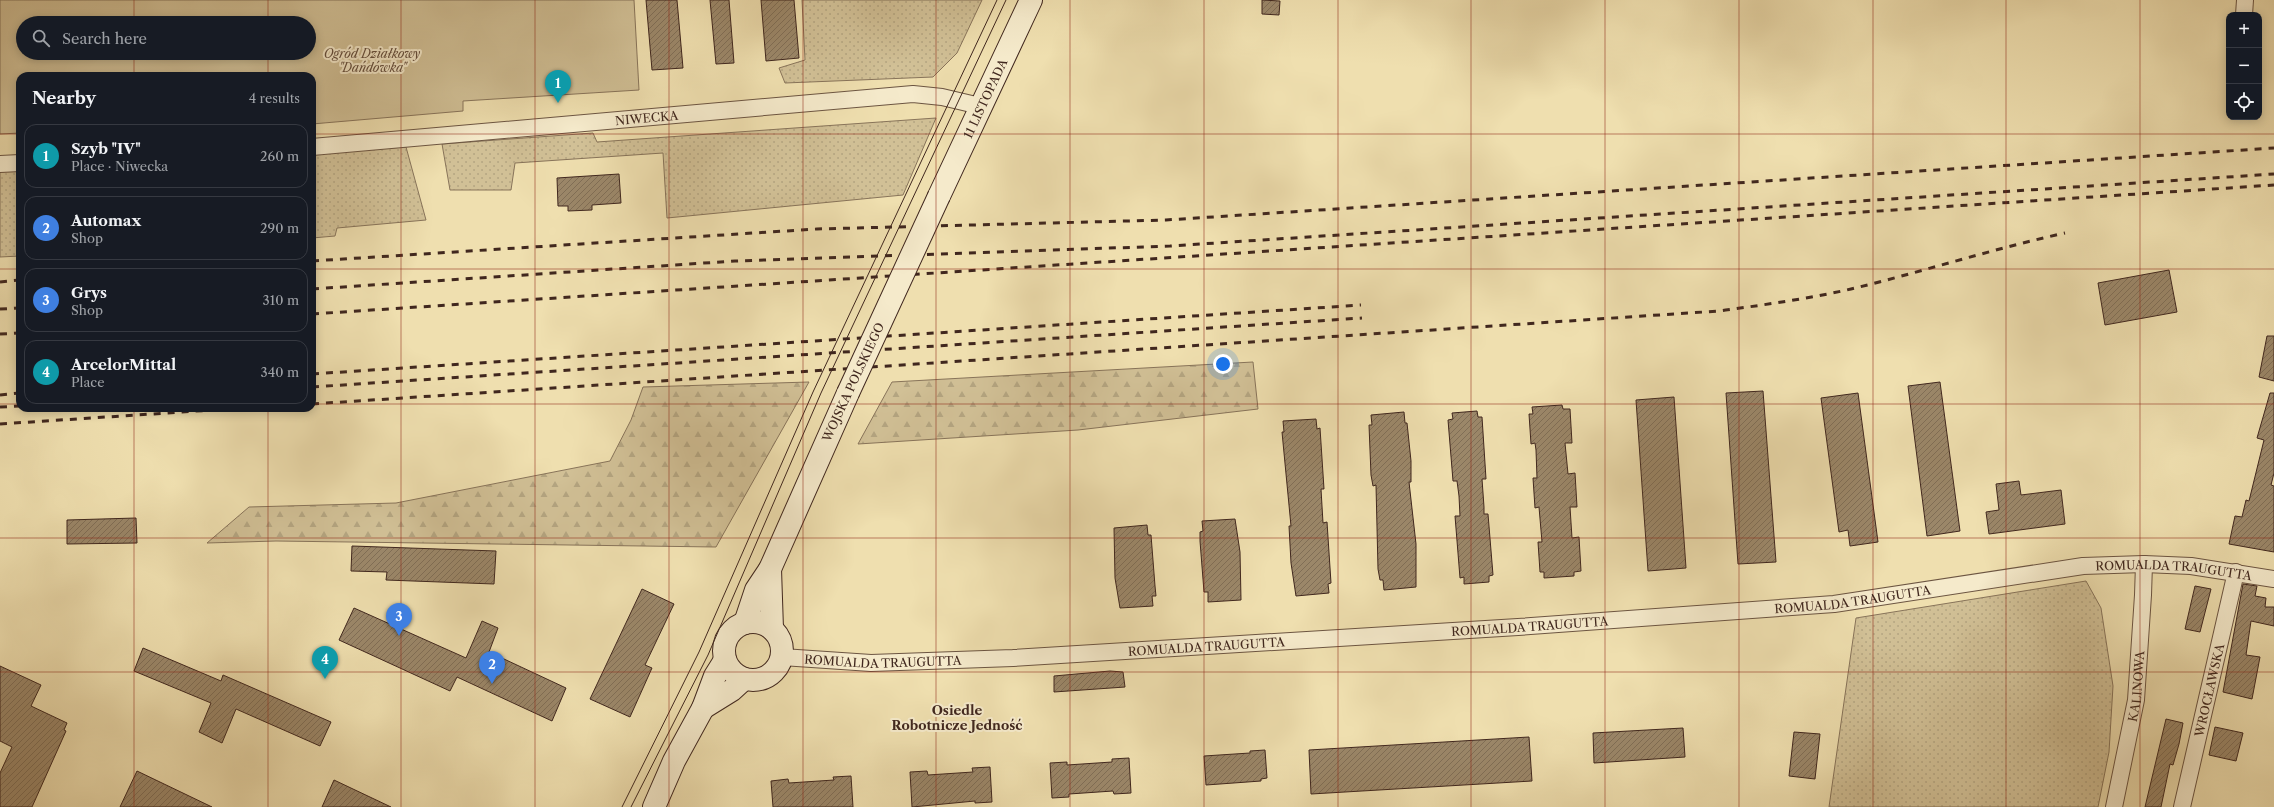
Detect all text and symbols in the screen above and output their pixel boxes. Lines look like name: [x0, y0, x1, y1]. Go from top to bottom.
map controls: [2226, 12, 2262, 120]
button: +: [2226, 12, 2262, 48]
search box: [16, 16, 316, 60]
icon: search: [30, 27, 52, 49]
text: Search here: [62, 29, 147, 48]
park label: Ogród Działkowy "Dańdówka": [324, 46, 420, 75]
button: −: [2226, 48, 2262, 84]
street label: 11 LISTOPADA: [960, 55, 1010, 140]
pin: 1: [545, 70, 571, 103]
button: locate: [2226, 84, 2262, 120]
text: Nearby: [32, 88, 96, 108]
text: 4 results: [249, 90, 300, 106]
street label: NIWECKA: [614, 107, 680, 128]
text: Szyb "IV": [71, 139, 141, 158]
text: 1: [43, 148, 49, 164]
text: 260 m: [260, 148, 299, 164]
text: Place · Niwecka: [71, 158, 168, 174]
text: Automax: [71, 211, 141, 230]
text: 2: [42, 220, 50, 236]
text: 290 m: [260, 220, 299, 236]
text: Shop: [71, 230, 103, 246]
text: Grys: [71, 283, 107, 302]
text: 3: [42, 292, 50, 308]
text: 310 m: [263, 292, 299, 308]
text: Shop: [71, 302, 103, 318]
street label: WOJSKA POLSKIEGO: [818, 320, 887, 445]
your location: [1213, 354, 1233, 374]
text: ArcelorMittal: [71, 355, 176, 374]
text: 4: [42, 364, 50, 380]
text: 340 m: [261, 364, 299, 380]
text: Place: [71, 374, 104, 390]
street label: ROMUALDA TRAUGUTTA: [2095, 556, 2254, 583]
street label: ROMUALDA TRAUGUTTA: [1774, 582, 1933, 616]
pin: 3: [386, 603, 412, 636]
street label: ROMUALDA TRAUGUTTA: [1451, 613, 1610, 639]
street label: ROMUALDA TRAUGUTTA: [1127, 634, 1286, 658]
street label: WROCŁAWSKA: [2191, 641, 2227, 739]
pin: 4: [312, 646, 338, 679]
street label: KALINOWA: [2124, 649, 2147, 723]
pin: 2: [479, 651, 505, 684]
street label: ROMUALDA TRAUGUTTA: [804, 651, 963, 671]
district label: Osiedle Robotnicze Jedność: [892, 702, 1023, 733]

